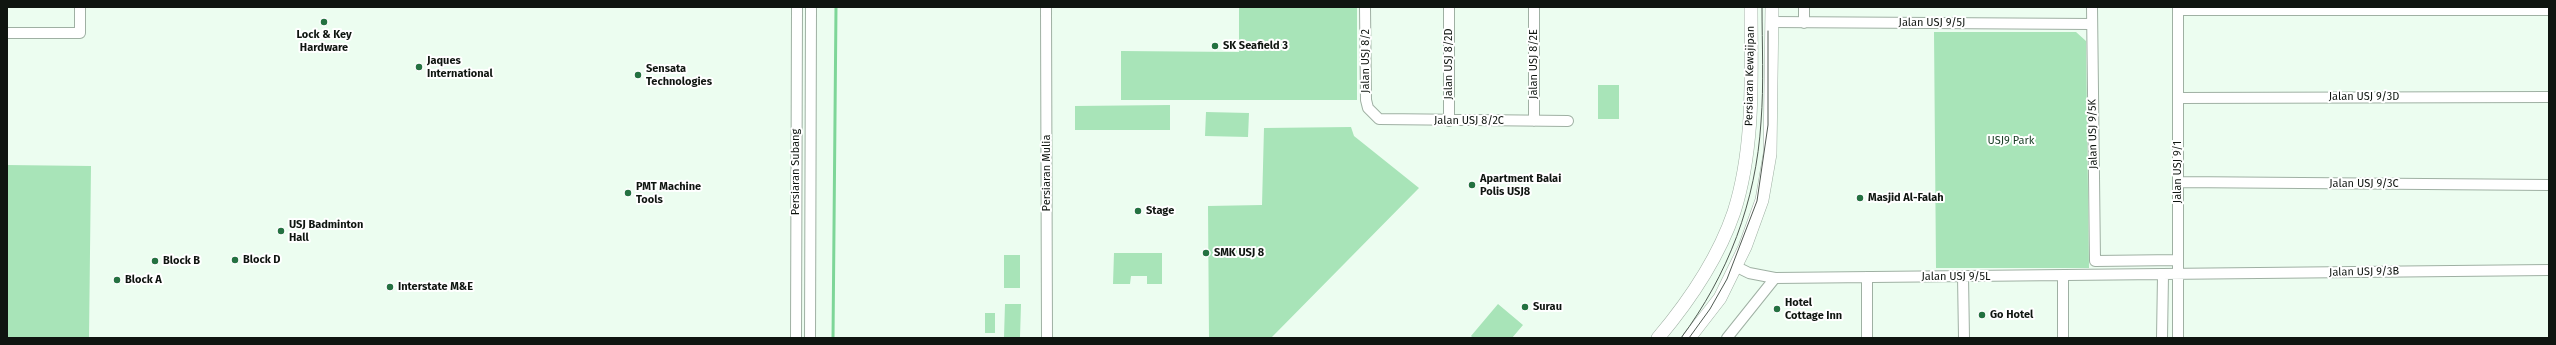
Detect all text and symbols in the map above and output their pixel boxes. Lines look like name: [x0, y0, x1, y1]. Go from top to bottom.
street label: Jalan USJ 9/5J: [1899, 16, 1965, 30]
marker: Lock & Key Hardware: [319, 17, 329, 27]
street label: Persiaran Kewajipan: [1743, 26, 1757, 126]
place label: Lock & Key Hardware: [296, 28, 352, 54]
street label: Jalan USJ 8/2D: [1442, 28, 1456, 100]
street label: Jalan USJ 8/2: [1359, 29, 1373, 93]
street label: Jalan USJ 8/2E: [1527, 29, 1541, 99]
place label: SK Seafield 3: [1223, 39, 1288, 53]
marker: SK Seafield 3: [1210, 41, 1220, 51]
place label: Jaques International: [427, 54, 493, 80]
marker: Jaques International: [414, 62, 424, 72]
place label: Sensata Technologies: [646, 62, 712, 88]
marker: Sensata Technologies: [633, 70, 643, 80]
street label: Jalan USJ 9/3D: [2329, 90, 2399, 104]
street label: Jalan USJ 9/5K: [2086, 99, 2100, 169]
street label: Jalan USJ 8/2C: [1434, 114, 1504, 128]
street label: Persiaran Subang: [789, 129, 803, 215]
park label: USJ9 Park: [1988, 134, 2034, 148]
street label: Persiaran Mulia: [1040, 135, 1054, 211]
street label: Jalan USJ 9/1: [2171, 141, 2185, 203]
place label: Apartment Balai Polis USJ8: [1480, 172, 1561, 198]
street label: Jalan USJ 9/3C: [2329, 177, 2399, 191]
place label: PMT Machine Tools: [636, 180, 701, 206]
marker: Apartment Balai Polis USJ8: [1467, 180, 1477, 190]
marker: PMT Machine Tools: [623, 188, 633, 198]
place label: Masjid Al-Falah: [1868, 191, 1944, 205]
marker: Masjid Al-Falah: [1855, 193, 1865, 203]
place label: Stage: [1146, 204, 1174, 218]
marker: Stage: [1133, 206, 1143, 216]
place label: USJ Badminton Hall: [289, 218, 363, 244]
marker: USJ Badminton Hall: [276, 226, 286, 236]
place label: SMK USJ 8: [1214, 246, 1264, 260]
marker: SMK USJ 8: [1201, 248, 1211, 258]
place label: Block D: [243, 253, 281, 267]
place label: Block B: [163, 254, 200, 268]
marker: Block D: [230, 255, 240, 265]
marker: Block B: [150, 256, 160, 266]
street label: Jalan USJ 9/3B: [2329, 265, 2399, 279]
street label: Jalan USJ 9/5L: [1922, 270, 1990, 284]
place label: Block A: [125, 273, 162, 287]
marker: Block A: [112, 275, 122, 285]
place label: Interstate M&E: [398, 280, 473, 294]
marker: Interstate M&E: [385, 282, 395, 292]
place label: Hotel Cottage Inn: [1785, 296, 1842, 322]
place label: Surau: [1533, 300, 1562, 314]
marker: Surau: [1520, 302, 1530, 312]
marker: Hotel Cottage Inn: [1772, 304, 1782, 314]
place label: Go Hotel: [1990, 308, 2033, 322]
marker: Go Hotel: [1977, 310, 1987, 320]

